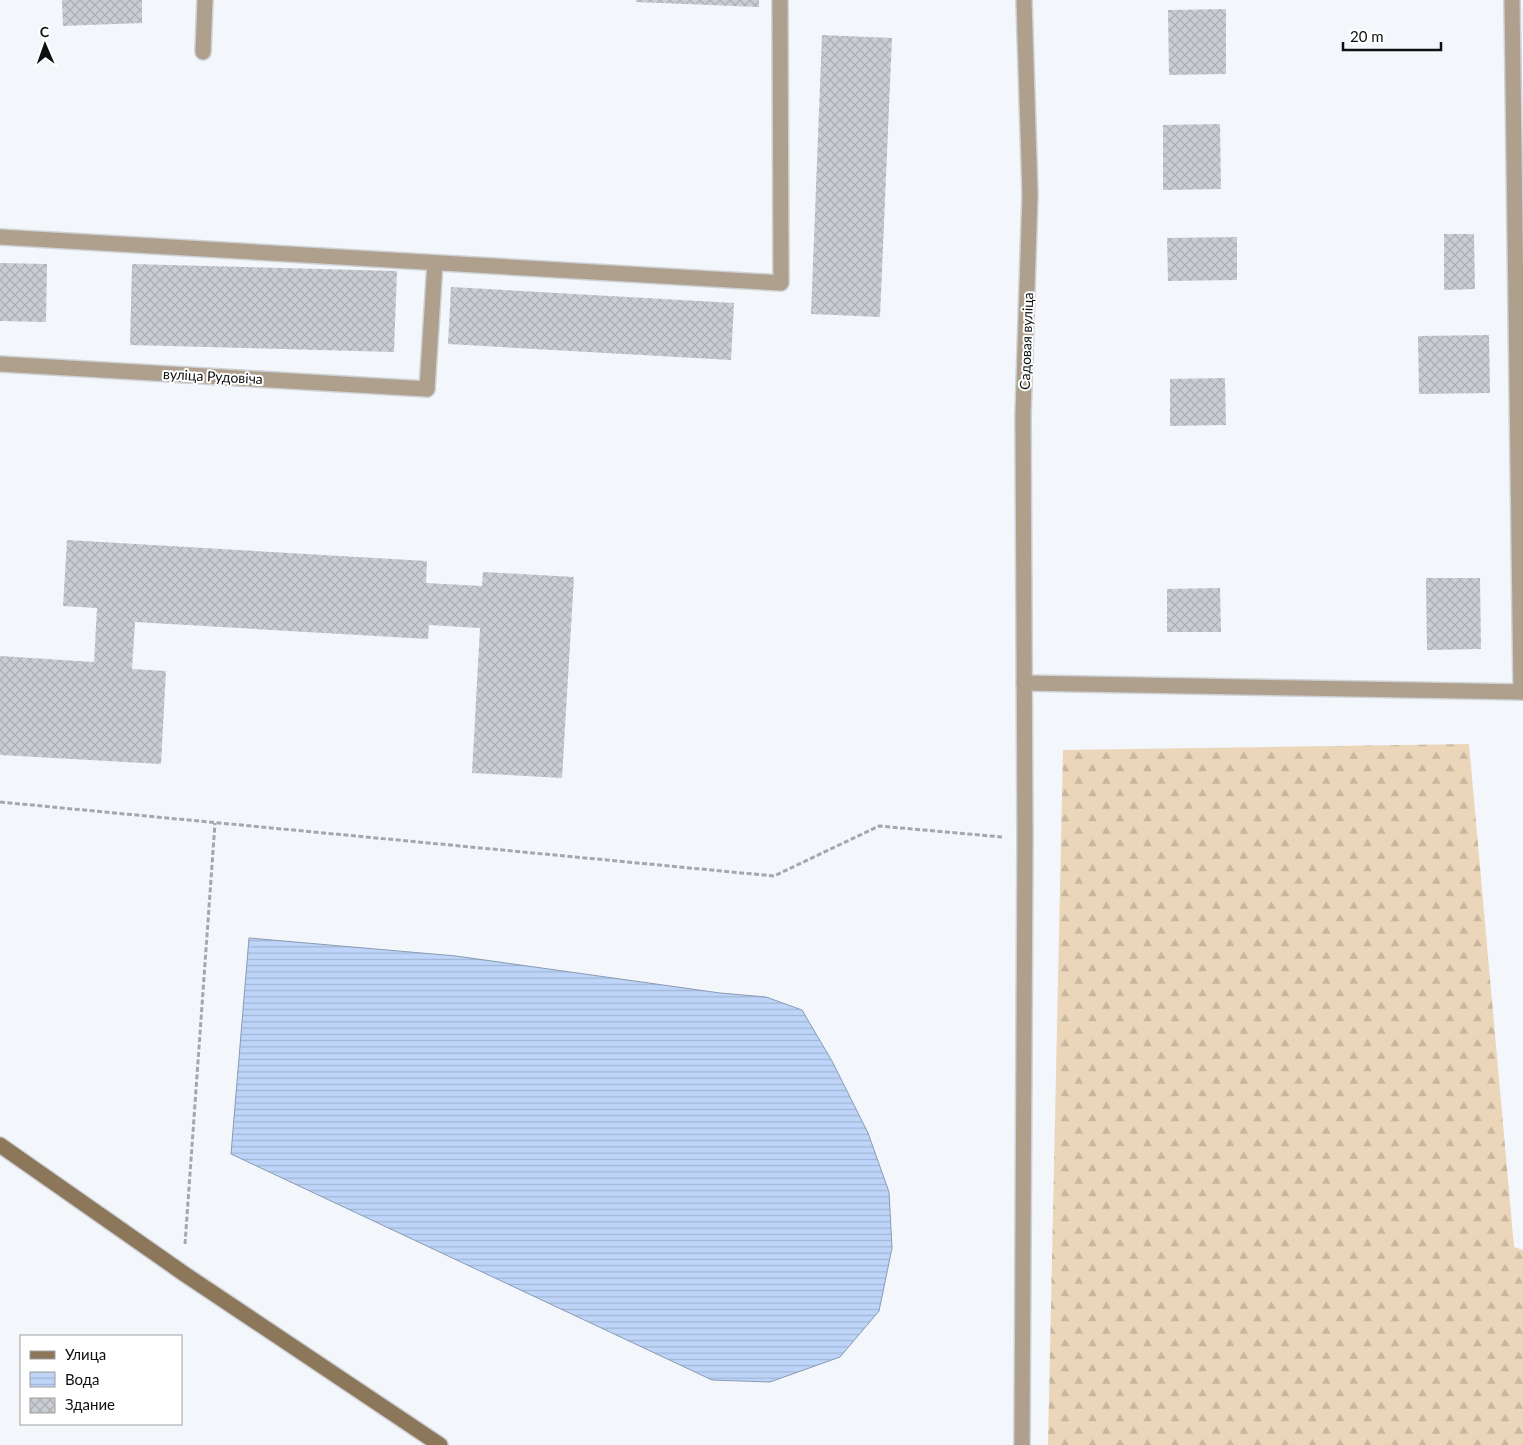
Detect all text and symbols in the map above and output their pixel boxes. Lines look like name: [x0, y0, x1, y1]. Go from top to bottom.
north arrow: [20, 20, 70, 70]
scale bar: [1343, 20, 1440, 52]
text: С: [40, 23, 50, 40]
text: 20 m: [1350, 27, 1384, 45]
street label: Садовая вуліца: [1016, 292, 1036, 390]
street label: вуліца Рудовіча: [163, 365, 263, 387]
legend: [20, 1335, 182, 1425]
text: Улица: [65, 1345, 106, 1363]
text: Вода: [65, 1370, 100, 1388]
text: Здание: [65, 1395, 115, 1413]

